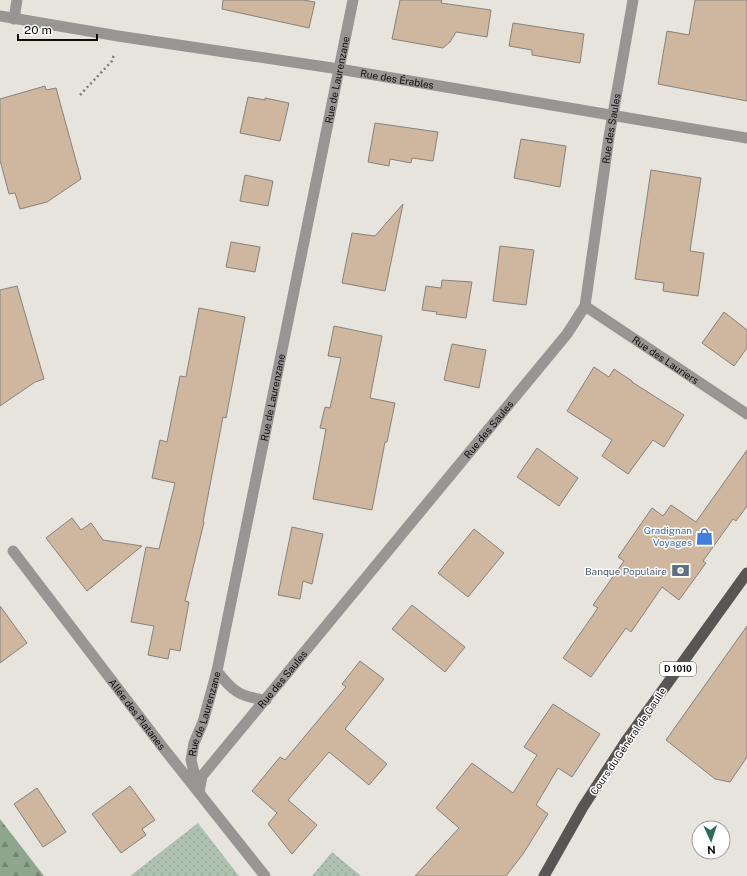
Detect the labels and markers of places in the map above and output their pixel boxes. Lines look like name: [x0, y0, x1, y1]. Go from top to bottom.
place label: Gradignan Voyages: [644, 524, 692, 548]
shop icon: Gradignan Voyages: [695, 526, 715, 546]
bank icon: Banque Populaire: [670, 561, 690, 581]
place label: Banque Populaire: [585, 565, 667, 577]

